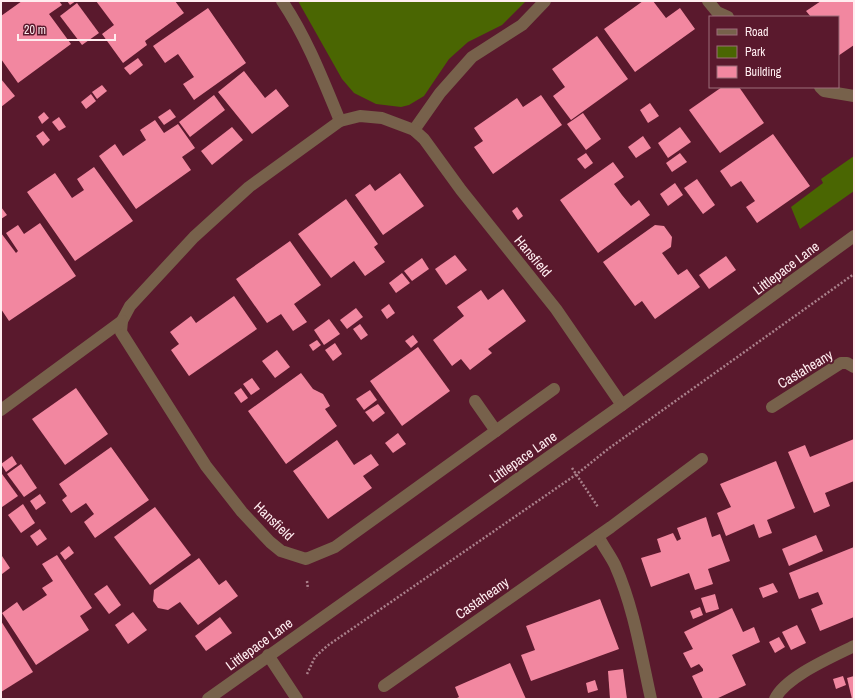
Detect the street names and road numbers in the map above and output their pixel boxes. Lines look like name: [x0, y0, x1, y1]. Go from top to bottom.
street label: Hansfield: [511, 232, 555, 280]
street label: Littlepace Lane: [749, 237, 823, 299]
street label: Castaheany: [774, 345, 836, 392]
street label: Littlepace Lane: [486, 427, 560, 487]
street label: Hansfield: [250, 498, 298, 544]
street label: Castaheany: [452, 573, 512, 623]
street label: Littlepace Lane: [222, 614, 296, 674]

